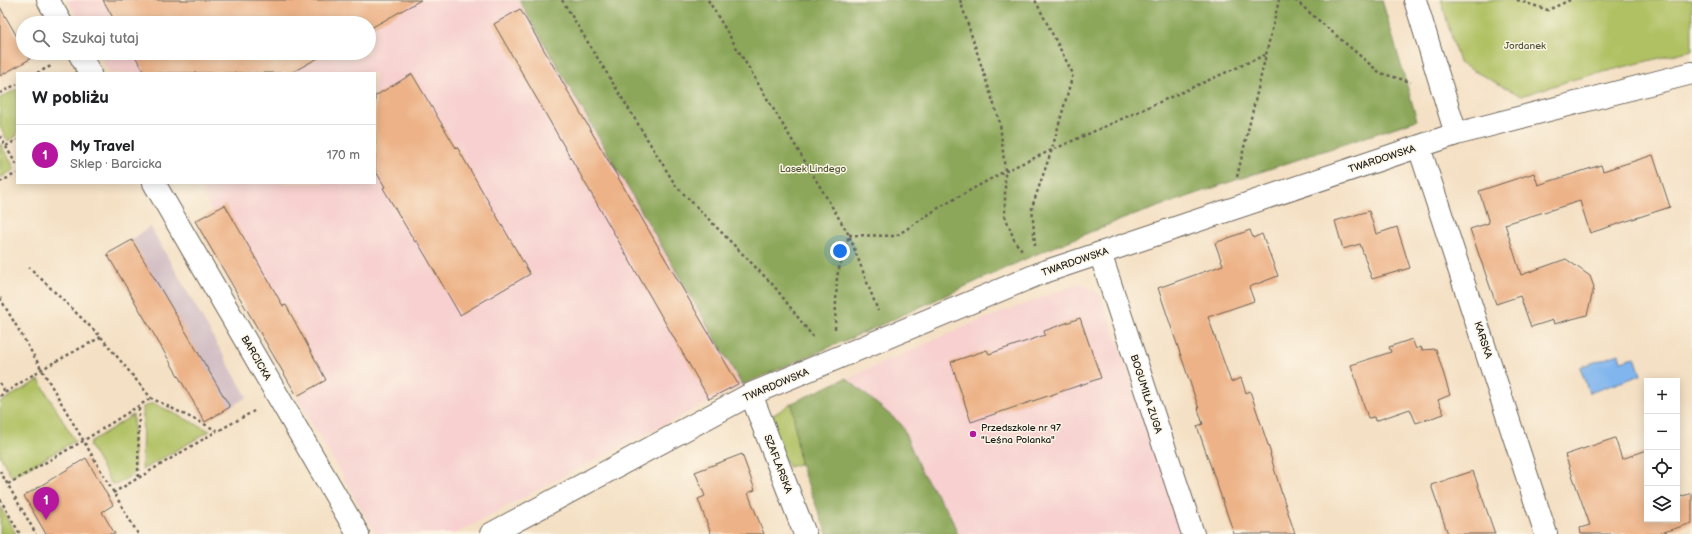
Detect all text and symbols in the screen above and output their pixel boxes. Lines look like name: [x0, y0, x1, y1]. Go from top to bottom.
search box: [16, 16, 376, 60]
icon: search: [30, 27, 52, 49]
text: Szukaj tutaj: [62, 29, 139, 48]
park label: Jordanek: [1504, 40, 1546, 52]
text: W pobliżu: [32, 88, 109, 108]
text: My Travel: [70, 137, 134, 156]
street label: TWARDOWSKA: [1347, 142, 1418, 175]
text: 1: [42, 147, 48, 163]
text: 170 m: [327, 147, 360, 163]
text: Sklep · Barcicka: [70, 156, 162, 172]
park label: Lasek Lindego: [780, 163, 847, 175]
your location: [830, 241, 850, 261]
street label: TWARDOWSKA: [1040, 245, 1111, 279]
street label: KARSKA: [1471, 320, 1495, 361]
street label: BARCICKA: [238, 333, 274, 383]
street label: BOGUMIŁA ZUGA: [1128, 353, 1165, 436]
street label: TWARDOWSKA: [742, 365, 811, 404]
map controls: [1644, 378, 1680, 522]
button: +: [1644, 378, 1680, 414]
button: −: [1644, 414, 1680, 450]
place label: Przedszkole nr 97 "Leśna Polanka": [981, 422, 1061, 446]
marker: Przedszkole nr 97 "Leśna Polanka": [968, 429, 978, 439]
street label: SZAFLARSKA: [761, 433, 795, 496]
button: locate: [1644, 450, 1680, 486]
button: layers: [1644, 486, 1680, 522]
pin: 1: [33, 487, 59, 520]

